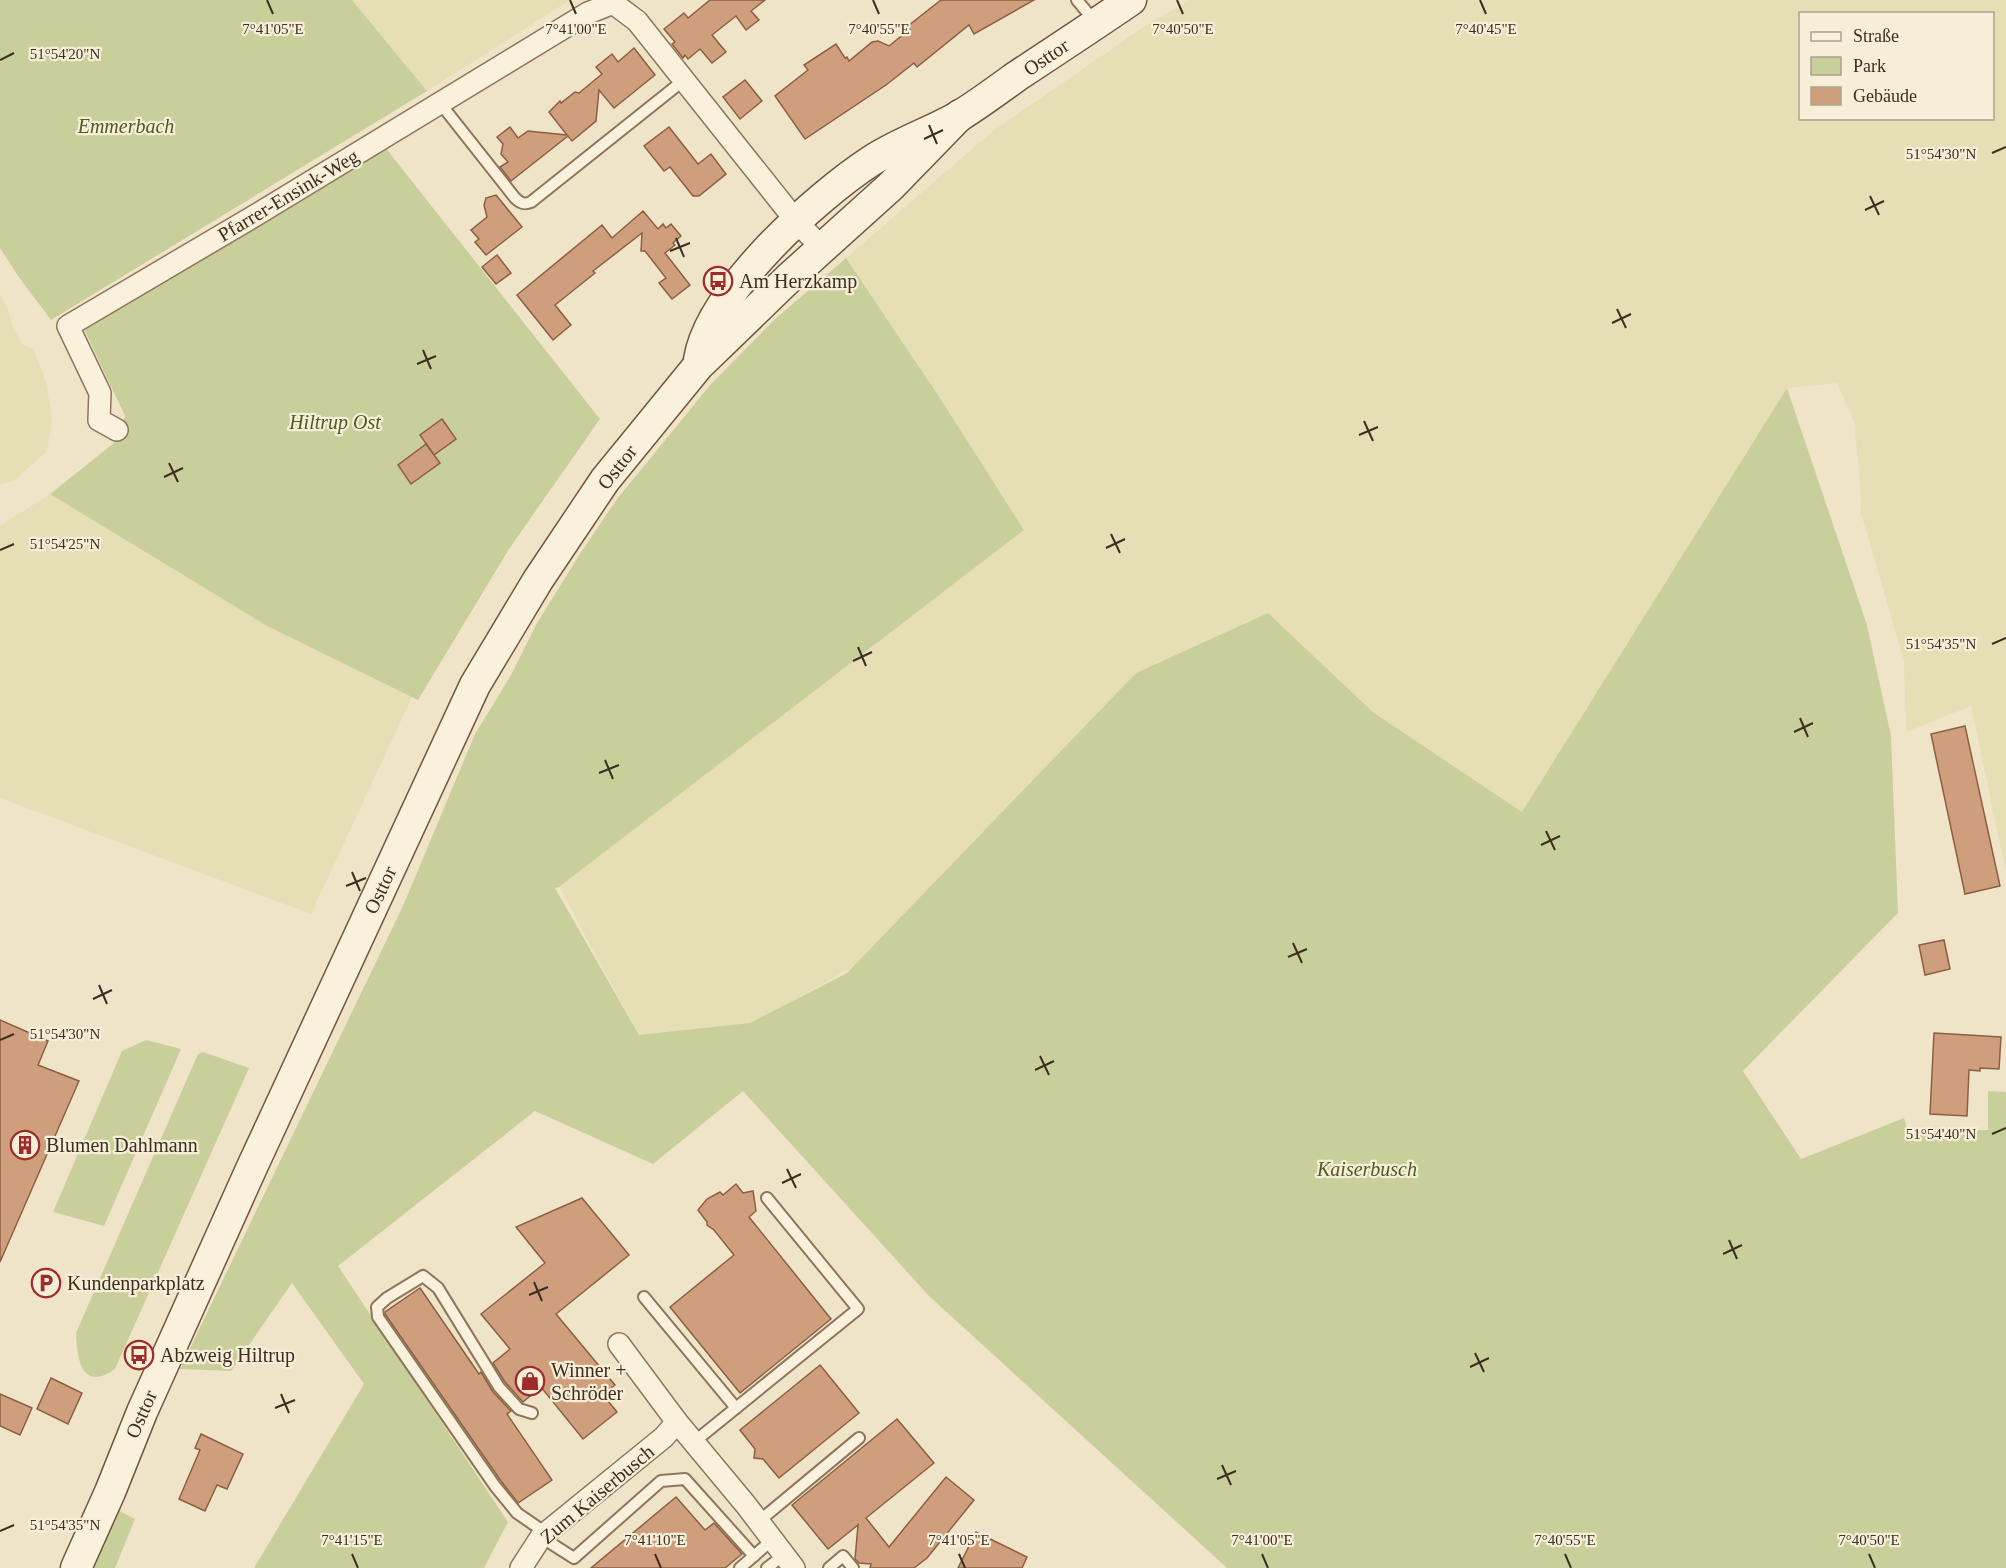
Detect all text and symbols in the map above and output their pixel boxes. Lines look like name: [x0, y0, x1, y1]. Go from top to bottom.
legend: [1799, 12, 1994, 120]
text: 7°41'05"E: [242, 21, 304, 37]
text: 7°41'00"E: [545, 21, 607, 37]
text: 7°40'55"E: [848, 21, 910, 37]
text: 7°40'50"E: [1152, 21, 1214, 37]
text: 7°40'45"E: [1455, 21, 1517, 37]
text: Straße: [1853, 26, 1899, 46]
street label: Osttor: [1019, 34, 1073, 80]
text: 51°54'20"N: [30, 46, 100, 62]
text: Park: [1853, 56, 1886, 76]
text: Gebäude: [1853, 86, 1917, 106]
park label: Emmerbach: [77, 115, 174, 137]
street label: Pfarrer-Ensink-Weg: [214, 144, 363, 247]
text: 51°54'30"N: [1906, 146, 1976, 162]
bus stop icon: Am Herzkamp: [702, 265, 734, 297]
place label: Am Herzkamp: [739, 270, 857, 293]
park label: Hiltrup Ost: [288, 411, 381, 434]
street label: Osttor: [593, 440, 641, 493]
text: 51°54'25"N: [30, 536, 100, 552]
text: 51°54'35"N: [1906, 636, 1976, 652]
street label: Osttor: [359, 862, 401, 917]
text: 51°54'30"N: [30, 1026, 100, 1042]
text: 51°54'40"N: [1906, 1126, 1976, 1142]
building icon: Blumen Dahlmann: [9, 1129, 41, 1161]
place label: Blumen Dahlmann: [46, 1134, 198, 1156]
park label: Kaiserbusch: [1316, 1158, 1417, 1180]
parking icon: Kundenparkplatz: [30, 1267, 62, 1299]
place label: Kundenparkplatz: [67, 1272, 205, 1295]
bus stop icon: Abzweig Hiltrup: [123, 1339, 155, 1371]
place label: Abzweig Hiltrup: [160, 1344, 295, 1367]
place label: Winner + Schröder: [551, 1359, 626, 1404]
shop icon: Winner + Schröder: [514, 1365, 546, 1397]
street label: Osttor: [121, 1386, 161, 1441]
street label: Zum Kaiserbusch: [536, 1440, 658, 1548]
text: 51°54'35"N: [30, 1517, 100, 1533]
text: 7°41'15"E: [321, 1532, 383, 1548]
text: 7°41'10"E: [624, 1532, 686, 1548]
text: 7°41'05"E: [928, 1532, 990, 1548]
text: 7°41'00"E: [1231, 1532, 1293, 1548]
text: 7°40'55"E: [1534, 1532, 1596, 1548]
text: 7°40'50"E: [1838, 1532, 1900, 1548]

